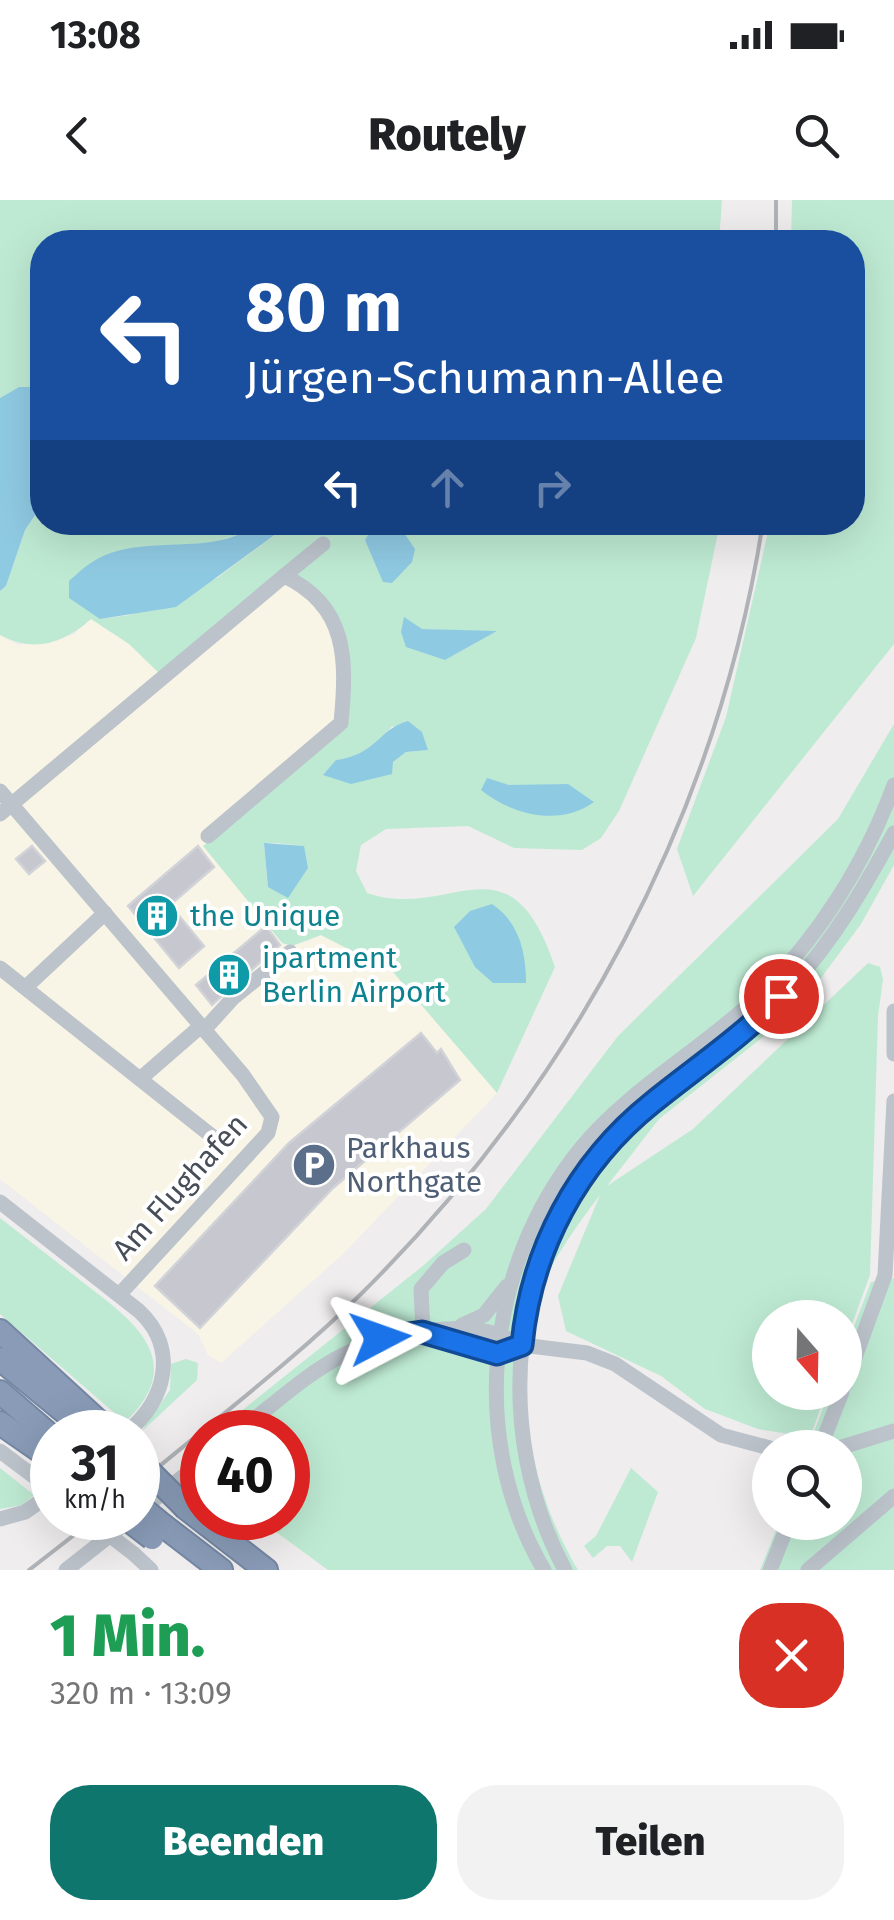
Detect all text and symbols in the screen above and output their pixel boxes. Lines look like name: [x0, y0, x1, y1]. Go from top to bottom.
text: 13:08: [50, 12, 141, 58]
icon: back: [50, 108, 105, 163]
text: Routely: [368, 108, 526, 162]
icon: search: [789, 108, 844, 163]
text: 80 m: [245, 266, 402, 350]
icon: left: [80, 270, 210, 400]
text: Jürgen-Schumann-Allee: [245, 351, 725, 405]
icon: left: [315, 460, 370, 515]
icon: ahead: [420, 460, 475, 515]
icon: right: [525, 460, 580, 515]
building icon: the Unique: [134, 893, 180, 939]
place label: the Unique: [190, 898, 340, 934]
place label: ipartment Berlin Airport: [262, 940, 446, 1010]
building icon: ipartment Berlin Airport: [206, 952, 252, 998]
pin: [739, 954, 824, 1039]
icon: arrive: [754, 969, 809, 1024]
street label: Am Flughafen: [105, 1106, 255, 1268]
place label: Parkhaus Northgate: [346, 1130, 482, 1200]
parking icon: Parkhaus Northgate: [291, 1142, 337, 1188]
position arrow: [328, 1286, 432, 1390]
north arrow: [752, 1300, 862, 1410]
map controls: [752, 1300, 862, 1540]
speed limit sign: 40: [180, 1410, 310, 1540]
button: search: [752, 1430, 862, 1540]
text: 31: [71, 1433, 119, 1493]
text: km/h: [64, 1485, 126, 1515]
text: 1 Min.: [50, 1600, 205, 1672]
button: close: [739, 1603, 844, 1708]
text: 320 m · 13:09: [50, 1674, 232, 1712]
button: Beenden: [50, 1785, 437, 1900]
button: Teilen: [457, 1785, 844, 1900]

